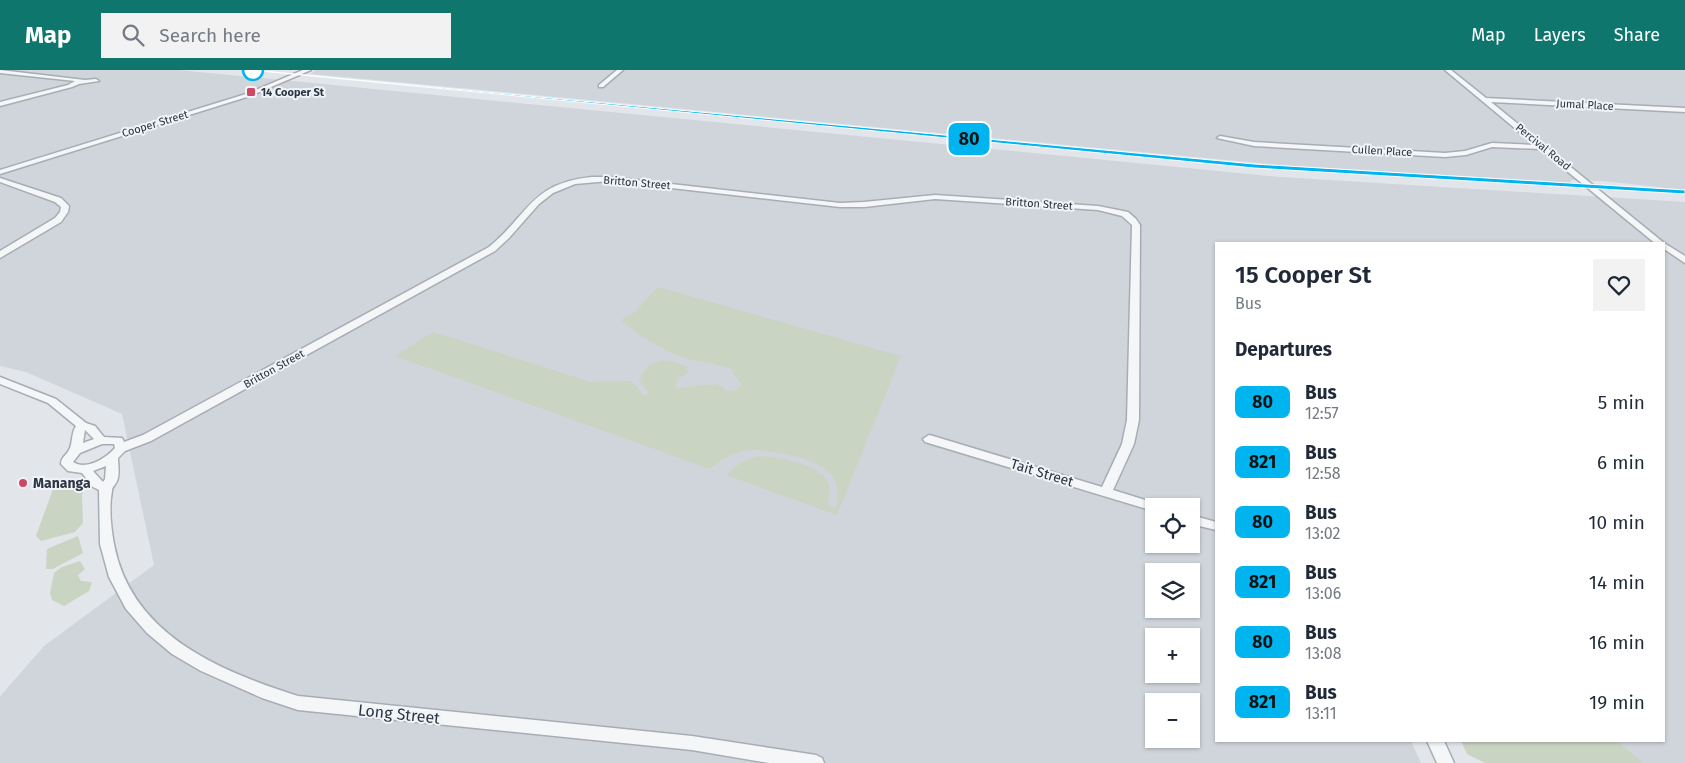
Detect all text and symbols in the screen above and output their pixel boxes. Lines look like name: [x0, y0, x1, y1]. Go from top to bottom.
search box: [101, 13, 451, 58]
text: Map: [25, 21, 71, 49]
icon: search: [119, 21, 147, 49]
text: Search here: [159, 24, 261, 47]
text: Map: [1471, 24, 1506, 46]
text: Layers: [1534, 24, 1586, 46]
text: Share: [1614, 24, 1660, 46]
unlabelled marker: [242, 59, 264, 81]
marker: 14 Cooper St: [245, 86, 257, 98]
place label: 14 Cooper St: [261, 86, 325, 99]
street label: Jumal Place: [1556, 97, 1614, 113]
street label: Cooper Street: [120, 108, 190, 140]
street label: Percival Road: [1513, 121, 1573, 173]
line badge: 80: [946, 123, 992, 155]
text: 80: [959, 128, 980, 150]
street label: Cullen Place: [1351, 143, 1413, 159]
street label: Britton Street: [603, 174, 671, 192]
street label: Britton Street: [1005, 195, 1073, 213]
button: heart: [1593, 259, 1645, 311]
text: 15 Cooper St: [1235, 261, 1371, 289]
text: Bus: [1235, 294, 1262, 313]
text: Departures: [1235, 338, 1332, 361]
street label: Britton Street: [241, 347, 307, 391]
text: Bus: [1305, 381, 1337, 404]
text: 80: [1252, 391, 1273, 413]
text: 5 min: [1598, 391, 1645, 414]
text: 12:57: [1305, 404, 1339, 423]
text: Bus: [1305, 441, 1337, 464]
text: 821: [1249, 451, 1276, 473]
text: 6 min: [1597, 451, 1645, 474]
street label: Tait Street: [1009, 455, 1076, 491]
text: 12:58: [1305, 464, 1341, 483]
place label: Mananga: [33, 475, 91, 492]
marker: Mananga: [17, 477, 29, 489]
map controls: [1145, 498, 1200, 748]
button: locate: [1145, 498, 1200, 553]
text: Bus: [1305, 501, 1337, 524]
text: 80: [1252, 511, 1273, 533]
text: 10 min: [1588, 511, 1645, 534]
text: 13:02: [1305, 524, 1340, 543]
text: Bus: [1305, 561, 1337, 584]
button: layers: [1145, 563, 1200, 618]
text: 821: [1249, 571, 1276, 593]
text: 14 min: [1589, 571, 1645, 594]
text: 13:06: [1305, 584, 1341, 603]
text: Bus: [1305, 621, 1337, 644]
button: +: [1145, 628, 1200, 683]
text: 80: [1252, 631, 1273, 653]
text: 16 min: [1589, 631, 1645, 654]
text: 13:08: [1305, 644, 1342, 663]
text: Bus: [1305, 681, 1337, 704]
text: 821: [1249, 691, 1276, 713]
text: 19 min: [1589, 691, 1645, 714]
button: −: [1145, 693, 1200, 748]
street label: Long Street: [357, 700, 441, 728]
text: 13:11: [1305, 704, 1337, 723]

